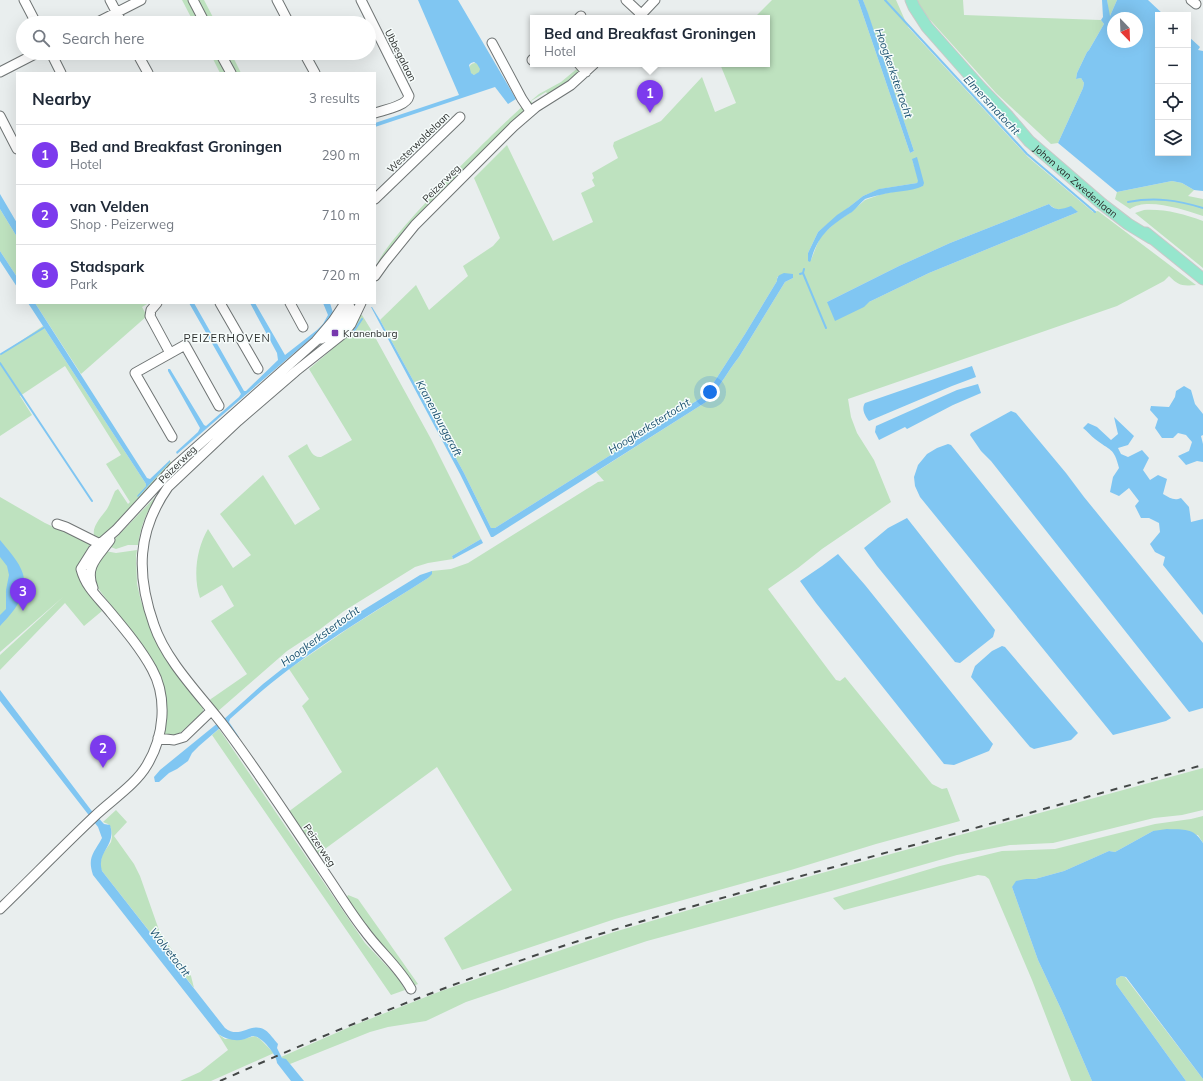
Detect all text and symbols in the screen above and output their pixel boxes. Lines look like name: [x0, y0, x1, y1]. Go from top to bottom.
north arrow: [1107, 12, 1143, 48]
map controls: [1155, 12, 1191, 156]
button: +: [1155, 12, 1191, 48]
popup: [530, 15, 770, 67]
search box: [16, 16, 376, 60]
text: Bed and Breakfast Groningen: [544, 24, 756, 43]
water label: Hoogkerkstertocht: [872, 26, 916, 121]
icon: search: [30, 27, 52, 49]
street label: Ubbegalaan: [382, 27, 419, 84]
text: Search here: [62, 29, 144, 48]
text: Hotel: [544, 43, 576, 59]
button: −: [1155, 48, 1191, 84]
water label: Elmersmatocht: [961, 72, 1024, 138]
pin: 1: [637, 80, 663, 113]
button: locate: [1155, 84, 1191, 120]
text: Nearby: [32, 88, 91, 109]
text: 3 results: [309, 90, 360, 106]
street label: Westerwoldelaan: [384, 109, 452, 176]
button: layers: [1155, 120, 1191, 156]
text: Bed and Breakfast Groningen: [70, 137, 282, 156]
street label: Johan van Zwedenlaan: [1031, 142, 1120, 221]
text: 1: [41, 147, 49, 163]
text: 290 m: [322, 147, 360, 163]
text: Hotel: [70, 156, 102, 172]
street label: Peizerweg: [420, 162, 463, 205]
text: van Velden: [70, 197, 149, 216]
text: 2: [41, 207, 49, 223]
text: 710 m: [322, 207, 360, 223]
text: Shop · Peizerweg: [70, 216, 174, 232]
text: Stadspark: [70, 257, 144, 276]
text: 3: [41, 267, 49, 283]
text: 720 m: [322, 267, 360, 283]
text: Park: [70, 276, 97, 292]
place label: Kranenburg: [343, 327, 397, 340]
marker: Kranenburg: [330, 328, 340, 338]
district label: PEIZERHOVEN: [183, 331, 271, 345]
water label: Kranenburggraft: [413, 377, 466, 460]
your location: [700, 382, 720, 402]
water label: Hoogkerkstertocht: [605, 395, 694, 457]
street label: Peizerweg: [156, 443, 199, 486]
pin: 3: [10, 578, 36, 611]
water label: Hoogkerkstertocht: [278, 602, 363, 669]
pin: 2: [90, 735, 116, 768]
street label: Peizerweg: [301, 821, 339, 869]
water label: Wolvetocht: [147, 925, 194, 980]

